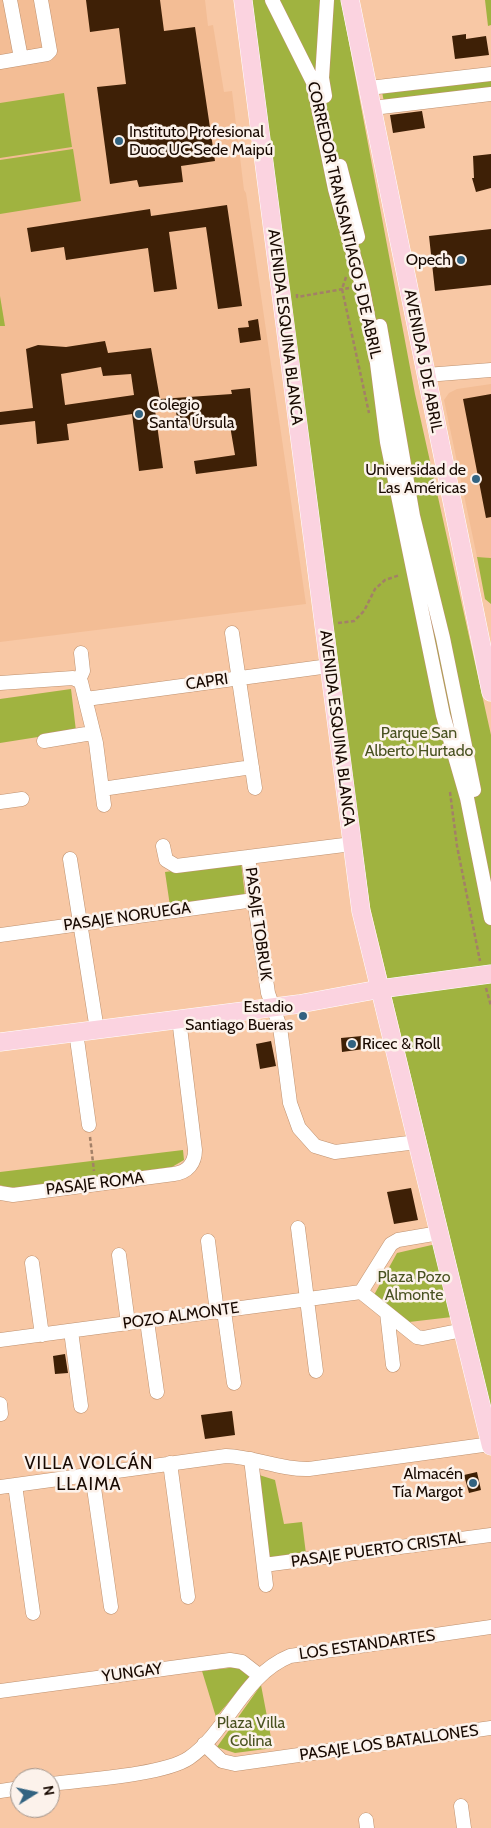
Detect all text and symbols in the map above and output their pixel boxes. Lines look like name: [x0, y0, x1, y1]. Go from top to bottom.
street label: CORREDOR TRANSANTIAGO 5 DE ABRIL: [303, 80, 385, 360]
place label: Instituto Profesional Duoc UC Sede Maipú: [129, 122, 273, 160]
marker: Instituto Profesional Duoc UC Sede Maipú: [113, 135, 125, 147]
street label: AVENIDA ESQUINA BLANCA: [263, 228, 307, 426]
place label: Opech: [406, 250, 451, 270]
marker: Opech: [455, 254, 467, 266]
street label: AVENIDA 5 DE ABRIL: [400, 288, 446, 434]
place label: Colegio Santa Úrsula: [149, 395, 234, 433]
marker: Colegio Santa Úrsula: [133, 408, 145, 420]
place label: Universidad de Las Américas: [365, 460, 466, 498]
marker: Universidad de Las Américas: [470, 473, 482, 485]
street label: AVENIDA ESQUINA BLANCA: [315, 629, 359, 827]
street label: CAPRI: [185, 670, 229, 694]
park label: Parque San Alberto Hurtado: [365, 723, 473, 761]
street label: PASAJE TOBRUK: [241, 866, 275, 982]
street label: PASAJE NORUEGA: [62, 899, 192, 935]
place label: Estadio Santiago Bueras: [185, 997, 293, 1035]
marker: Estadio Santiago Bueras: [297, 1010, 309, 1022]
place label: Ricec & Roll: [362, 1034, 440, 1054]
marker: Ricec & Roll: [346, 1038, 358, 1050]
street label: PASAJE ROMA: [45, 1168, 145, 1200]
park label: Plaza Pozo Almonte: [377, 1267, 451, 1305]
street label: POZO ALMONTE: [122, 1298, 240, 1334]
district label: VILLA VOLCÁN LLAIMA: [23, 1453, 155, 1496]
place label: Almacén Tía Margot: [392, 1464, 463, 1502]
marker: Almacén Tía Margot: [467, 1477, 479, 1489]
street label: PASAJE PUERTO CRISTAL: [290, 1528, 466, 1572]
street label: LOS ESTANDARTES: [298, 1626, 436, 1664]
street label: YUNGAY: [101, 1659, 163, 1687]
park label: Plaza Villa Colina: [217, 1713, 285, 1751]
street label: PASAJE LOS BATALLONES: [298, 1721, 480, 1765]
north arrow: [10, 1768, 60, 1818]
text: N: [39, 1784, 59, 1797]

